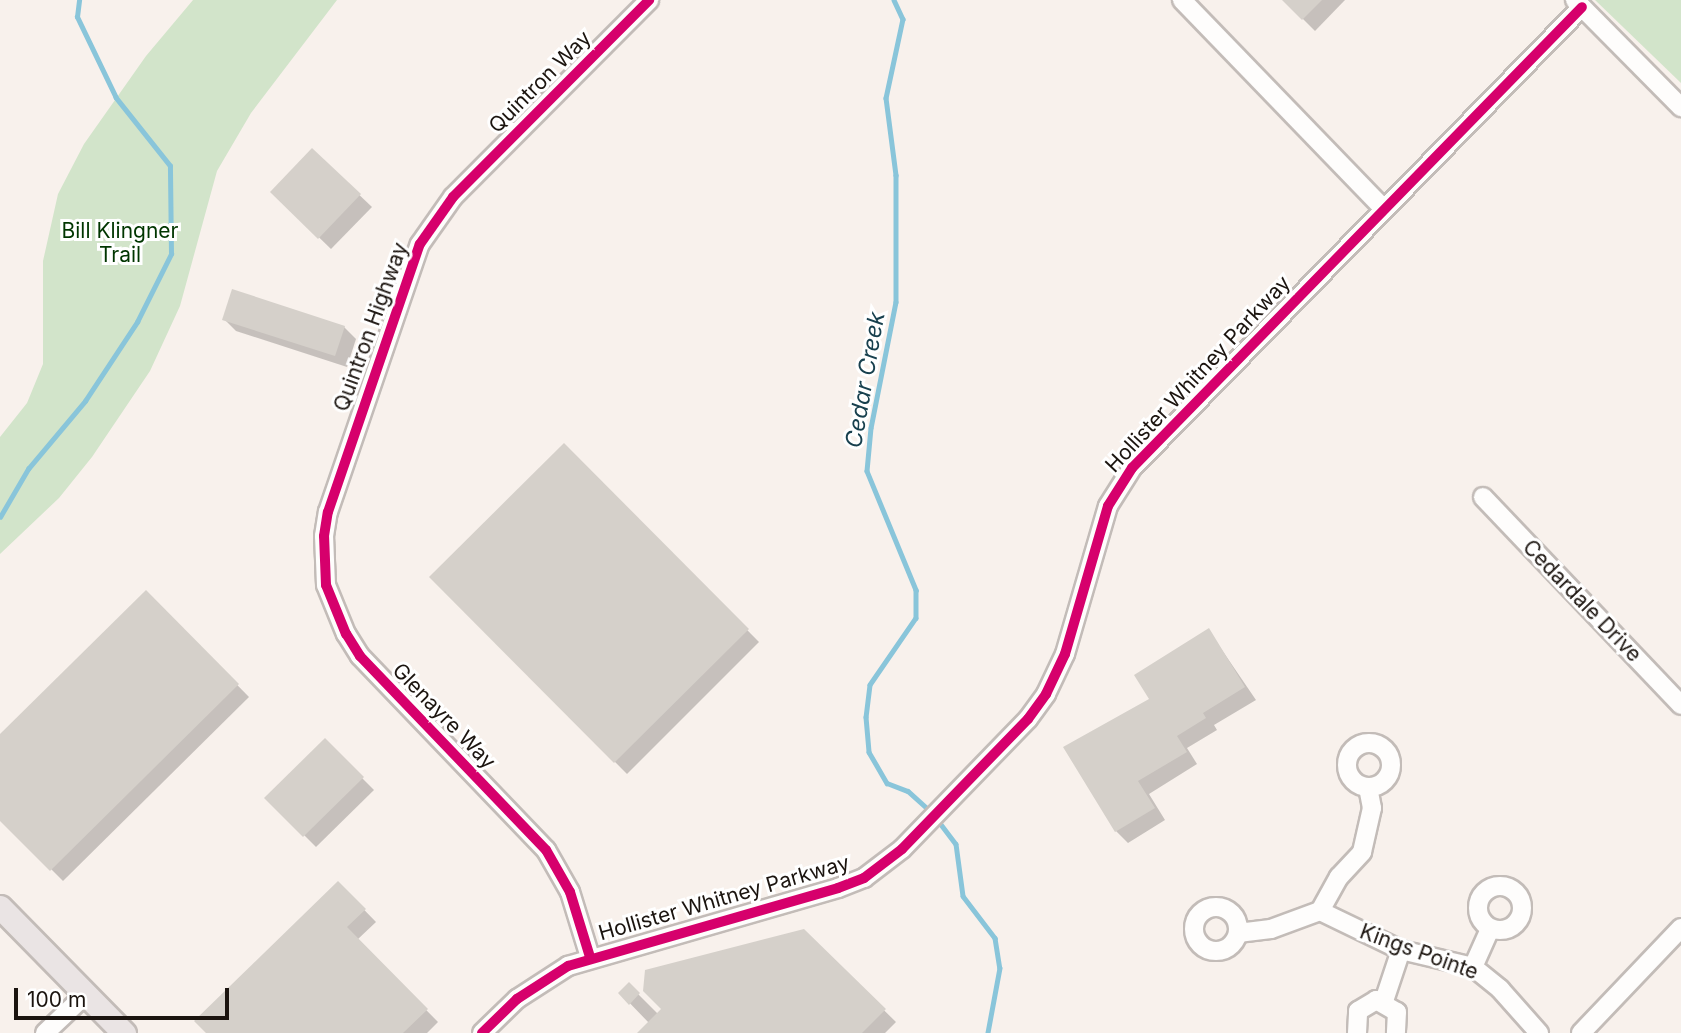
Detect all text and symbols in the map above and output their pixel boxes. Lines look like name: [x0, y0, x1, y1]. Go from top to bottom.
street label: Quintron Way: [484, 26, 596, 138]
park label: Bill Klingner Trail: [61, 218, 179, 268]
street label: Quintron Highway: [329, 239, 413, 415]
street label: Hollister Whitney Parkway: [1100, 270, 1296, 478]
water label: Cedar Creek: [839, 310, 891, 450]
street label: Cedardale Drive: [1517, 535, 1647, 667]
street label: Glenayre Way: [387, 658, 501, 774]
street label: Hollister Whitney Parkway: [596, 850, 852, 946]
street label: Kings Pointe: [1356, 919, 1482, 985]
scale bar: [18, 974, 233, 1018]
text: 100 m: [27, 987, 86, 1012]

